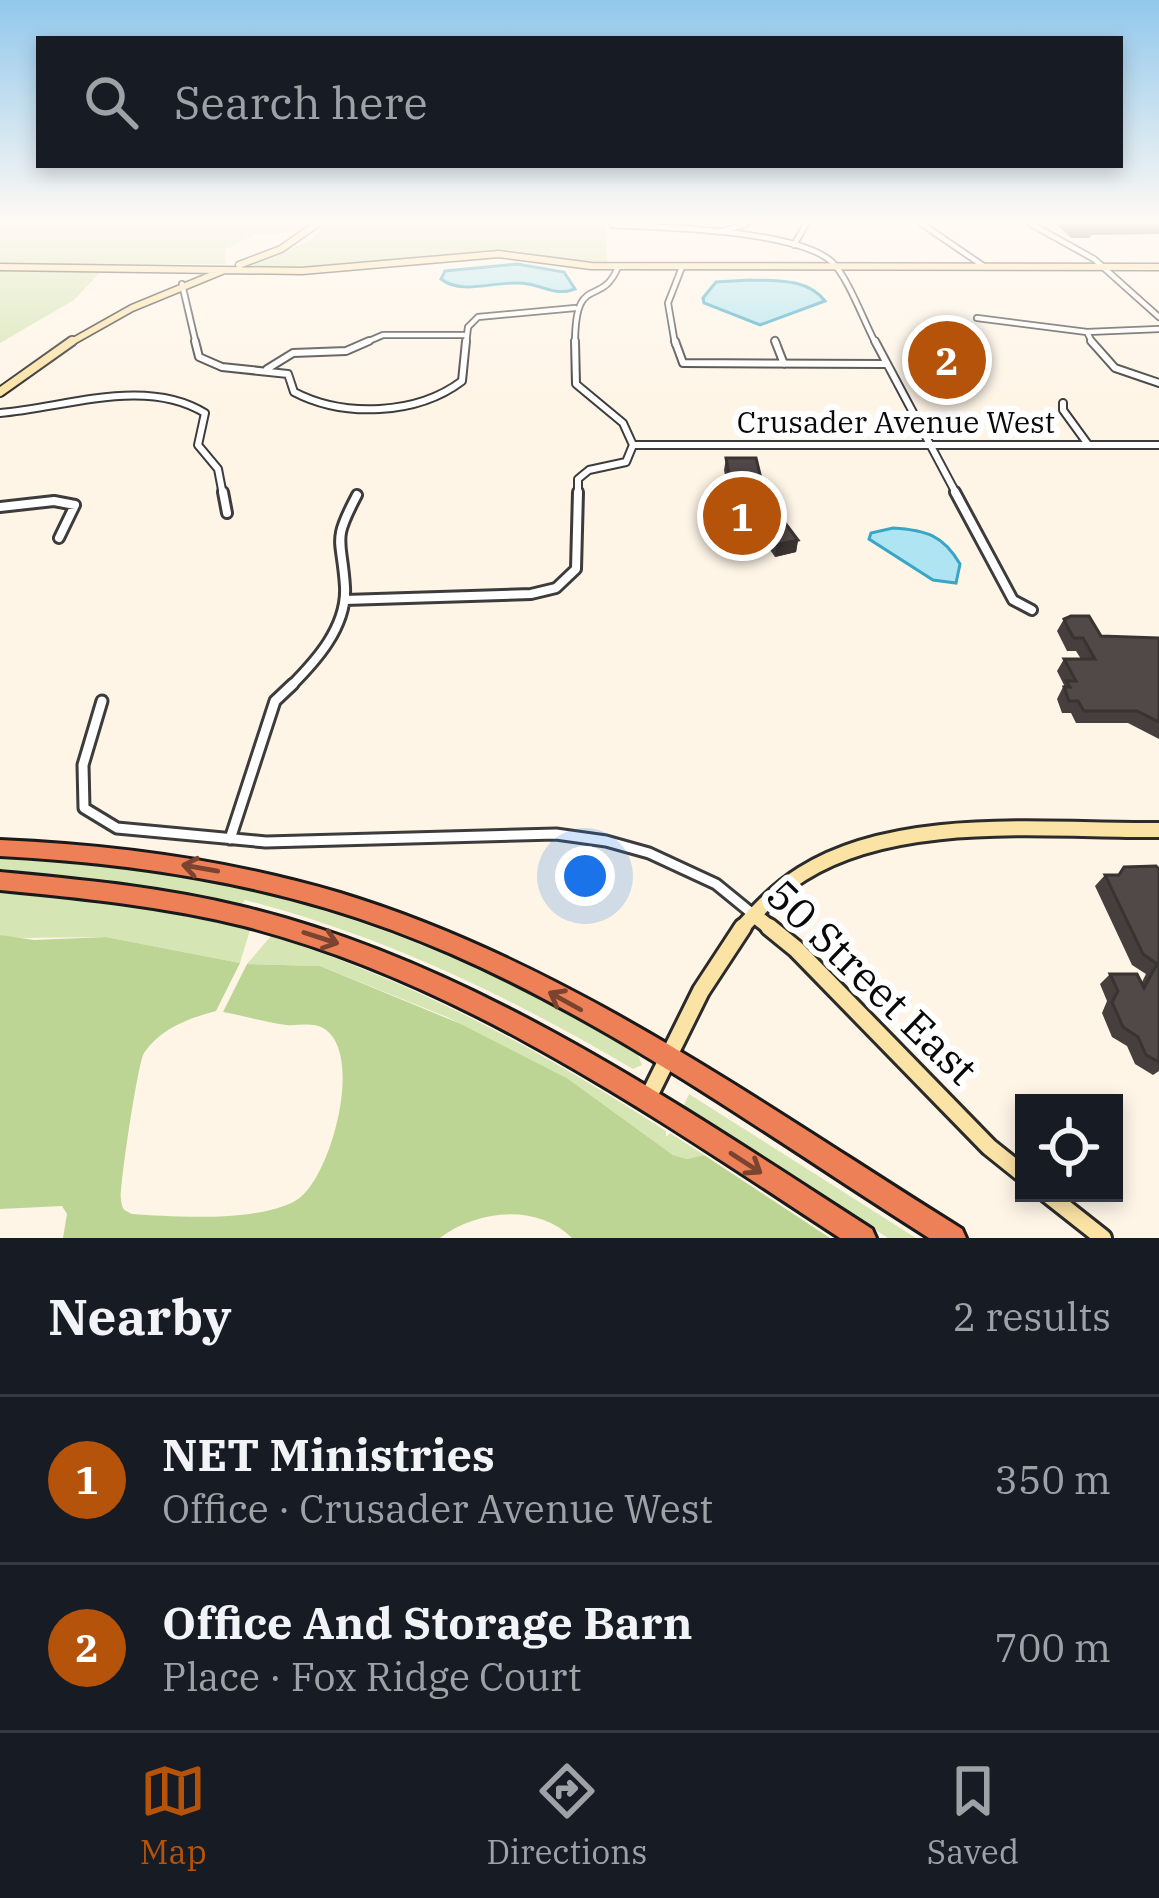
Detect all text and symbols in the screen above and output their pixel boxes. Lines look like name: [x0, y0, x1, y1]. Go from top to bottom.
search box: [36, 36, 1123, 168]
icon: search: [78, 69, 144, 135]
text: Search here: [174, 73, 428, 131]
pin: 2: [908, 315, 986, 405]
street label: Crusader Avenue West: [737, 402, 1055, 441]
pin: 1: [703, 471, 781, 561]
your location: [555, 846, 615, 906]
one-way arrow: [182, 856, 221, 879]
street label: 50 Street East: [755, 867, 990, 1096]
one-way arrow: [301, 928, 339, 950]
one-way arrow: [549, 989, 584, 1012]
map controls: [1015, 1094, 1123, 1202]
button: locate: [1015, 1094, 1123, 1202]
one-way arrow: [728, 1151, 762, 1175]
text: Nearby: [48, 1283, 232, 1349]
text: 2 results: [953, 1291, 1111, 1342]
text: NET Ministries: [162, 1425, 495, 1483]
text: 1: [75, 1454, 99, 1505]
text: 350 m: [995, 1454, 1111, 1505]
text: Office · Crusader Avenue West: [162, 1483, 713, 1534]
text: Office And Storage Barn: [162, 1593, 693, 1651]
text: 2: [75, 1622, 99, 1673]
text: 700 m: [995, 1622, 1111, 1673]
text: Place · Fox Ridge Court: [162, 1651, 581, 1702]
tab: Map: [140, 1758, 207, 1873]
tab: Directions: [486, 1758, 647, 1873]
tab: Saved: [927, 1758, 1019, 1873]

